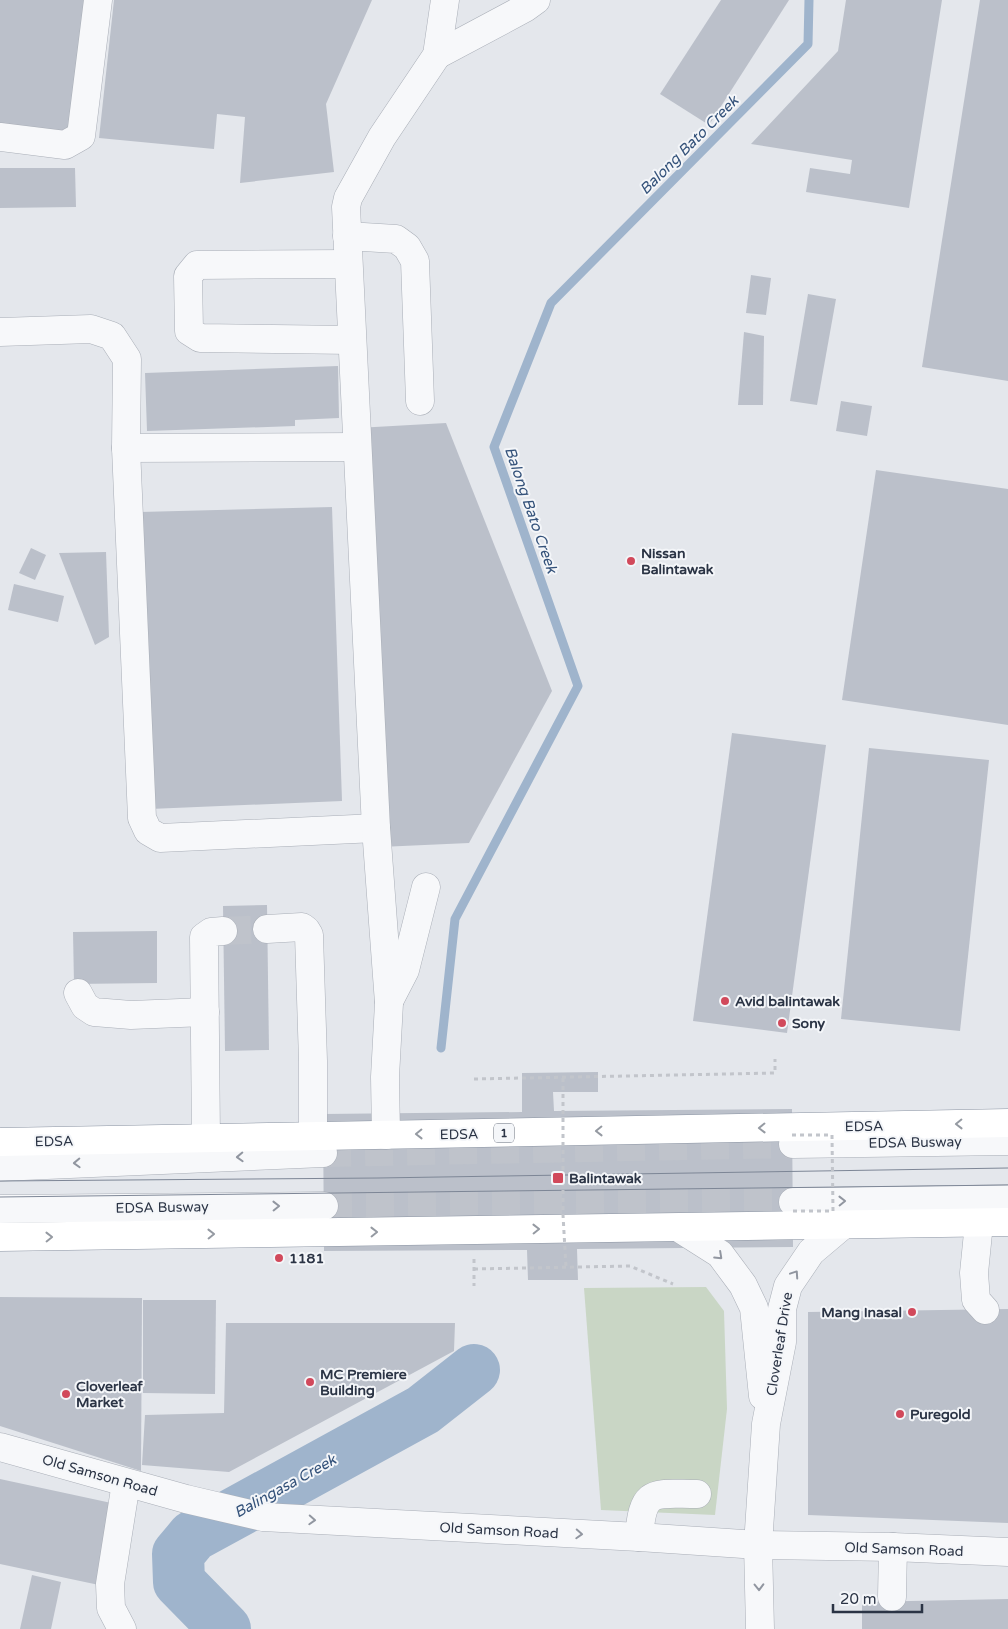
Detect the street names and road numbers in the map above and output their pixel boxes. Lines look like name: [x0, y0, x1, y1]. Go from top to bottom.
street label: EDSA: [845, 1118, 883, 1135]
road number: 1: [494, 1124, 514, 1142]
street label: EDSA: [440, 1126, 478, 1143]
street label: EDSA: [35, 1133, 73, 1150]
street label: EDSA Busway: [868, 1133, 962, 1152]
street label: EDSA Busway: [115, 1198, 209, 1217]
street label: Cloverleaf Drive: [763, 1291, 796, 1397]
street label: Old Samson Road: [40, 1451, 159, 1500]
street label: Old Samson Road: [439, 1519, 559, 1542]
street label: Old Samson Road: [844, 1539, 964, 1560]

